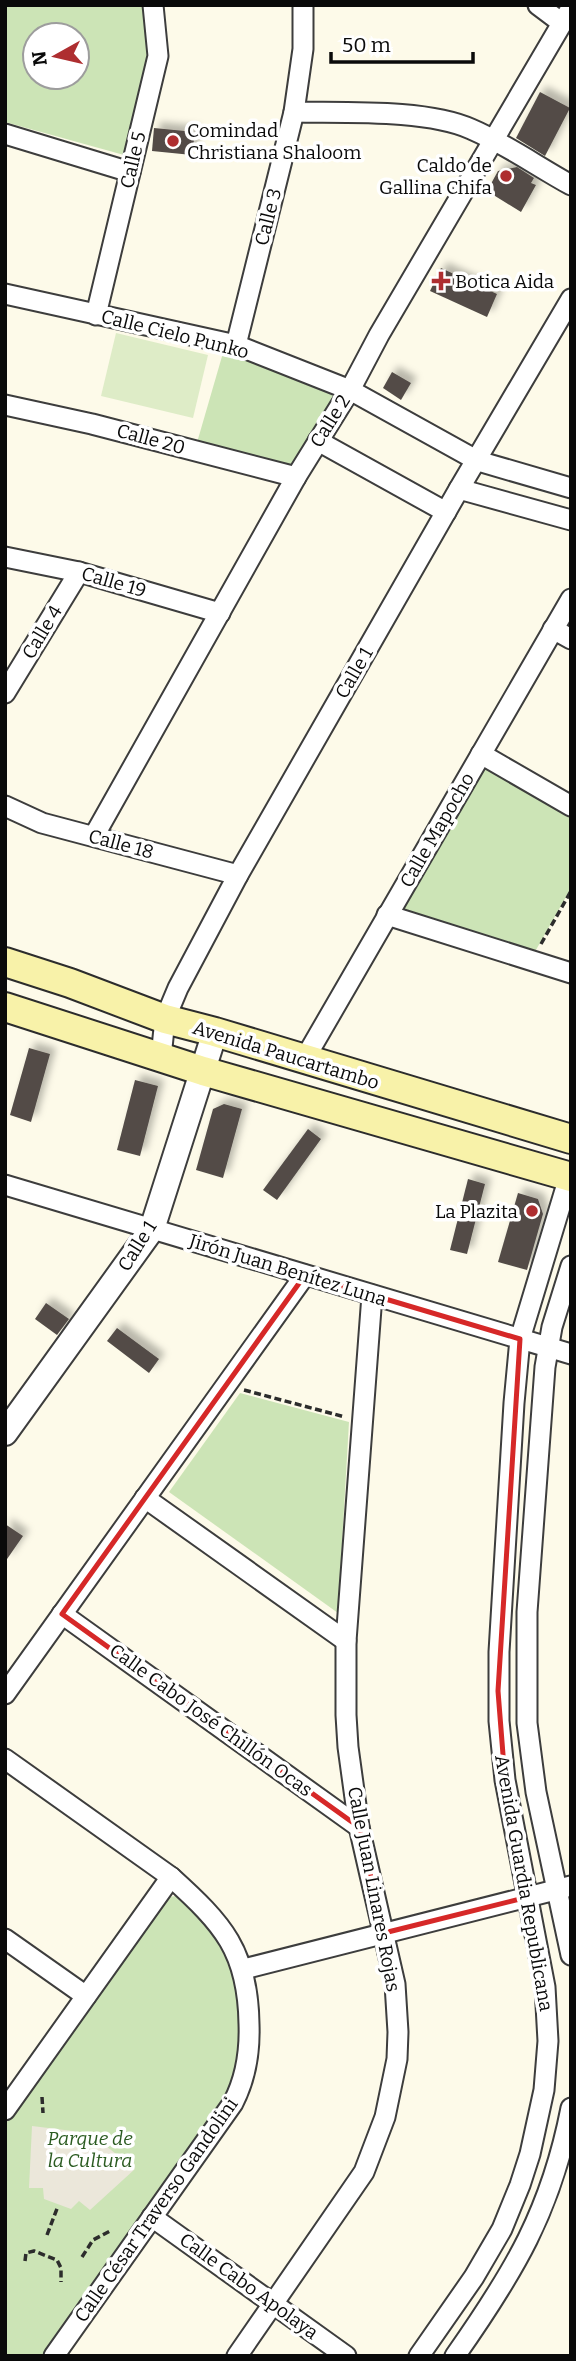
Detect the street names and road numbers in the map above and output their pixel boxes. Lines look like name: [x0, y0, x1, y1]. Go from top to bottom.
street label: Calle 5: [115, 129, 151, 191]
street label: Calle 3: [250, 186, 286, 248]
street label: Calle Cielo Punko: [99, 305, 251, 363]
street label: Calle 2: [305, 390, 355, 452]
street label: Calle 20: [114, 419, 188, 459]
street label: Calle 19: [79, 562, 149, 602]
street label: Calle 4: [17, 601, 67, 663]
street label: Calle 1: [330, 643, 378, 703]
street label: Calle Mapocho: [395, 768, 479, 892]
street label: Calle 18: [86, 824, 156, 864]
street label: Avenida Paucartambo: [190, 1016, 382, 1094]
street label: Calle 1: [113, 1216, 162, 1275]
street label: Jirón Juan Benítez Luna: [186, 1229, 390, 1311]
street label: Calle Cabo José Chillón Ocas: [105, 1639, 317, 1801]
street label: Avenida Guardia Republicana: [490, 1753, 558, 2014]
street label: Calle Juan Linares Rojas: [343, 1784, 405, 1994]
street label: Calle César Traverso Gandolini: [69, 2093, 243, 2327]
street label: Calle Cabo Apolaya: [175, 2228, 323, 2344]

